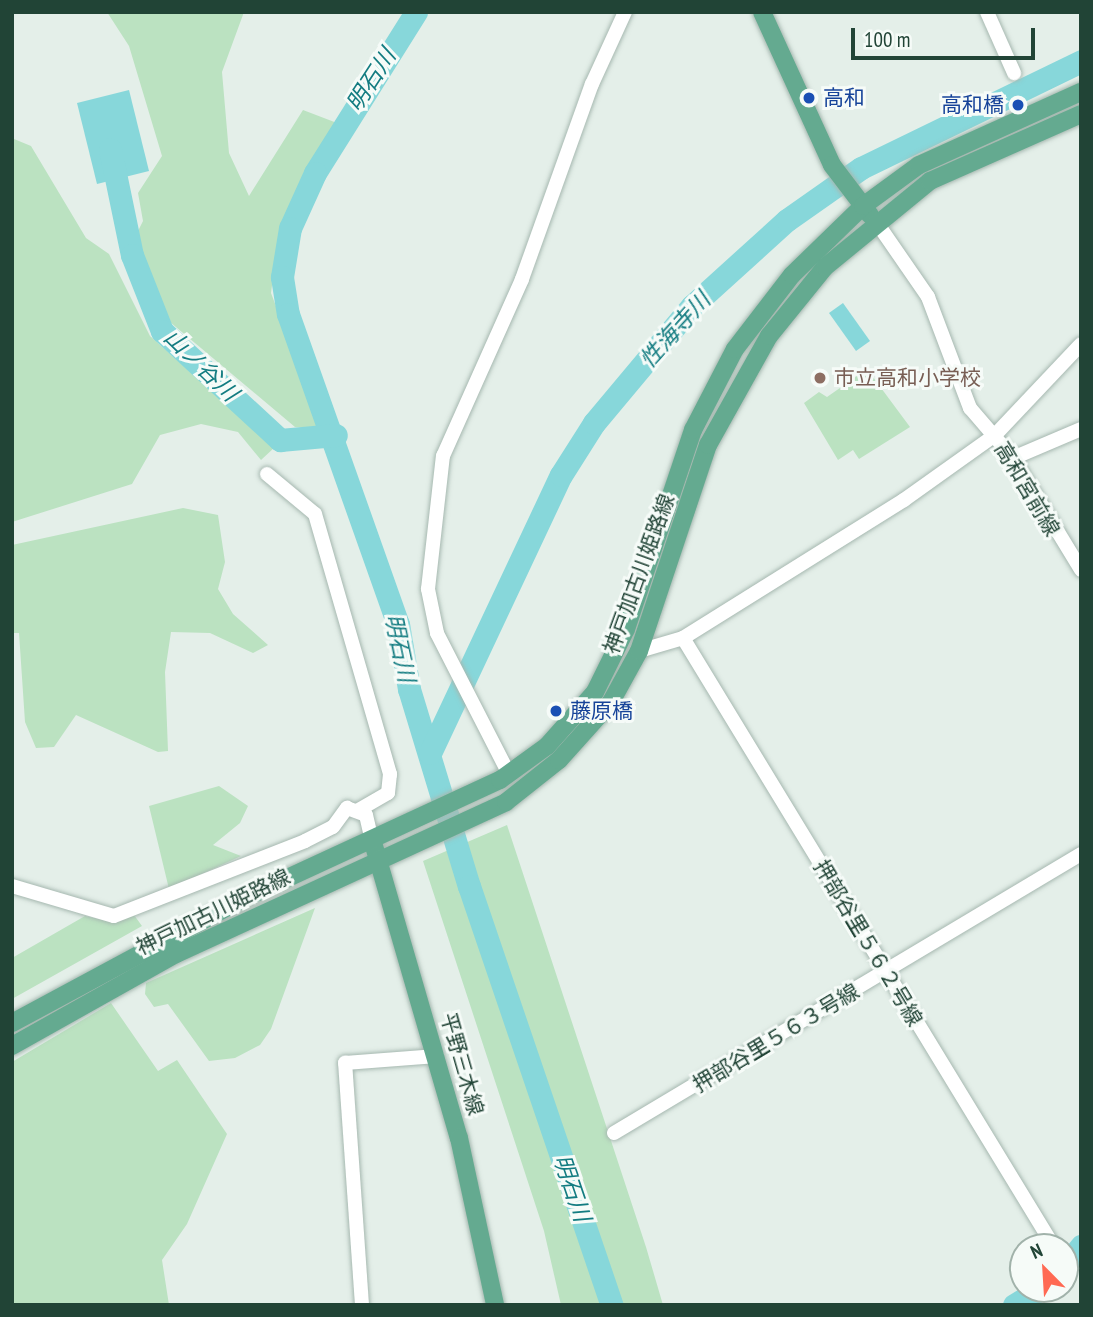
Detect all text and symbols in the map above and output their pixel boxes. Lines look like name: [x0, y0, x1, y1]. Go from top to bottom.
scale bar: [855, 14, 1039, 58]
text: 100 m: [864, 26, 910, 53]
water label: 明石川: [341, 44, 401, 116]
place label: 高和: [823, 85, 865, 111]
marker: 高和: [801, 90, 817, 106]
place label: 高和橋: [941, 92, 1004, 118]
marker: 高和橋: [1010, 97, 1026, 113]
water label: 性海寺川: [634, 287, 716, 373]
water label: 山ノ谷川: [158, 323, 244, 407]
place label: 市立高和小学校: [834, 365, 981, 391]
marker: 市立高和小学校: [812, 370, 828, 386]
street label: 高和宮前線: [989, 438, 1065, 540]
street label: 神戸加古川姫路線: [598, 491, 680, 657]
water label: 明石川: [379, 611, 421, 685]
place label: 藤原橋: [570, 698, 633, 724]
marker: 藤原橋: [548, 703, 564, 719]
street label: 押部谷里５６２号線: [809, 856, 927, 1030]
street label: 神戸加古川姫路線: [132, 864, 294, 960]
street label: 押部谷里５６３号線: [689, 979, 863, 1097]
street label: 平野三木線: [435, 1010, 489, 1118]
water label: 明石川: [548, 1151, 596, 1225]
north arrow: [1009, 1233, 1079, 1303]
text: N: [1027, 1238, 1046, 1264]

